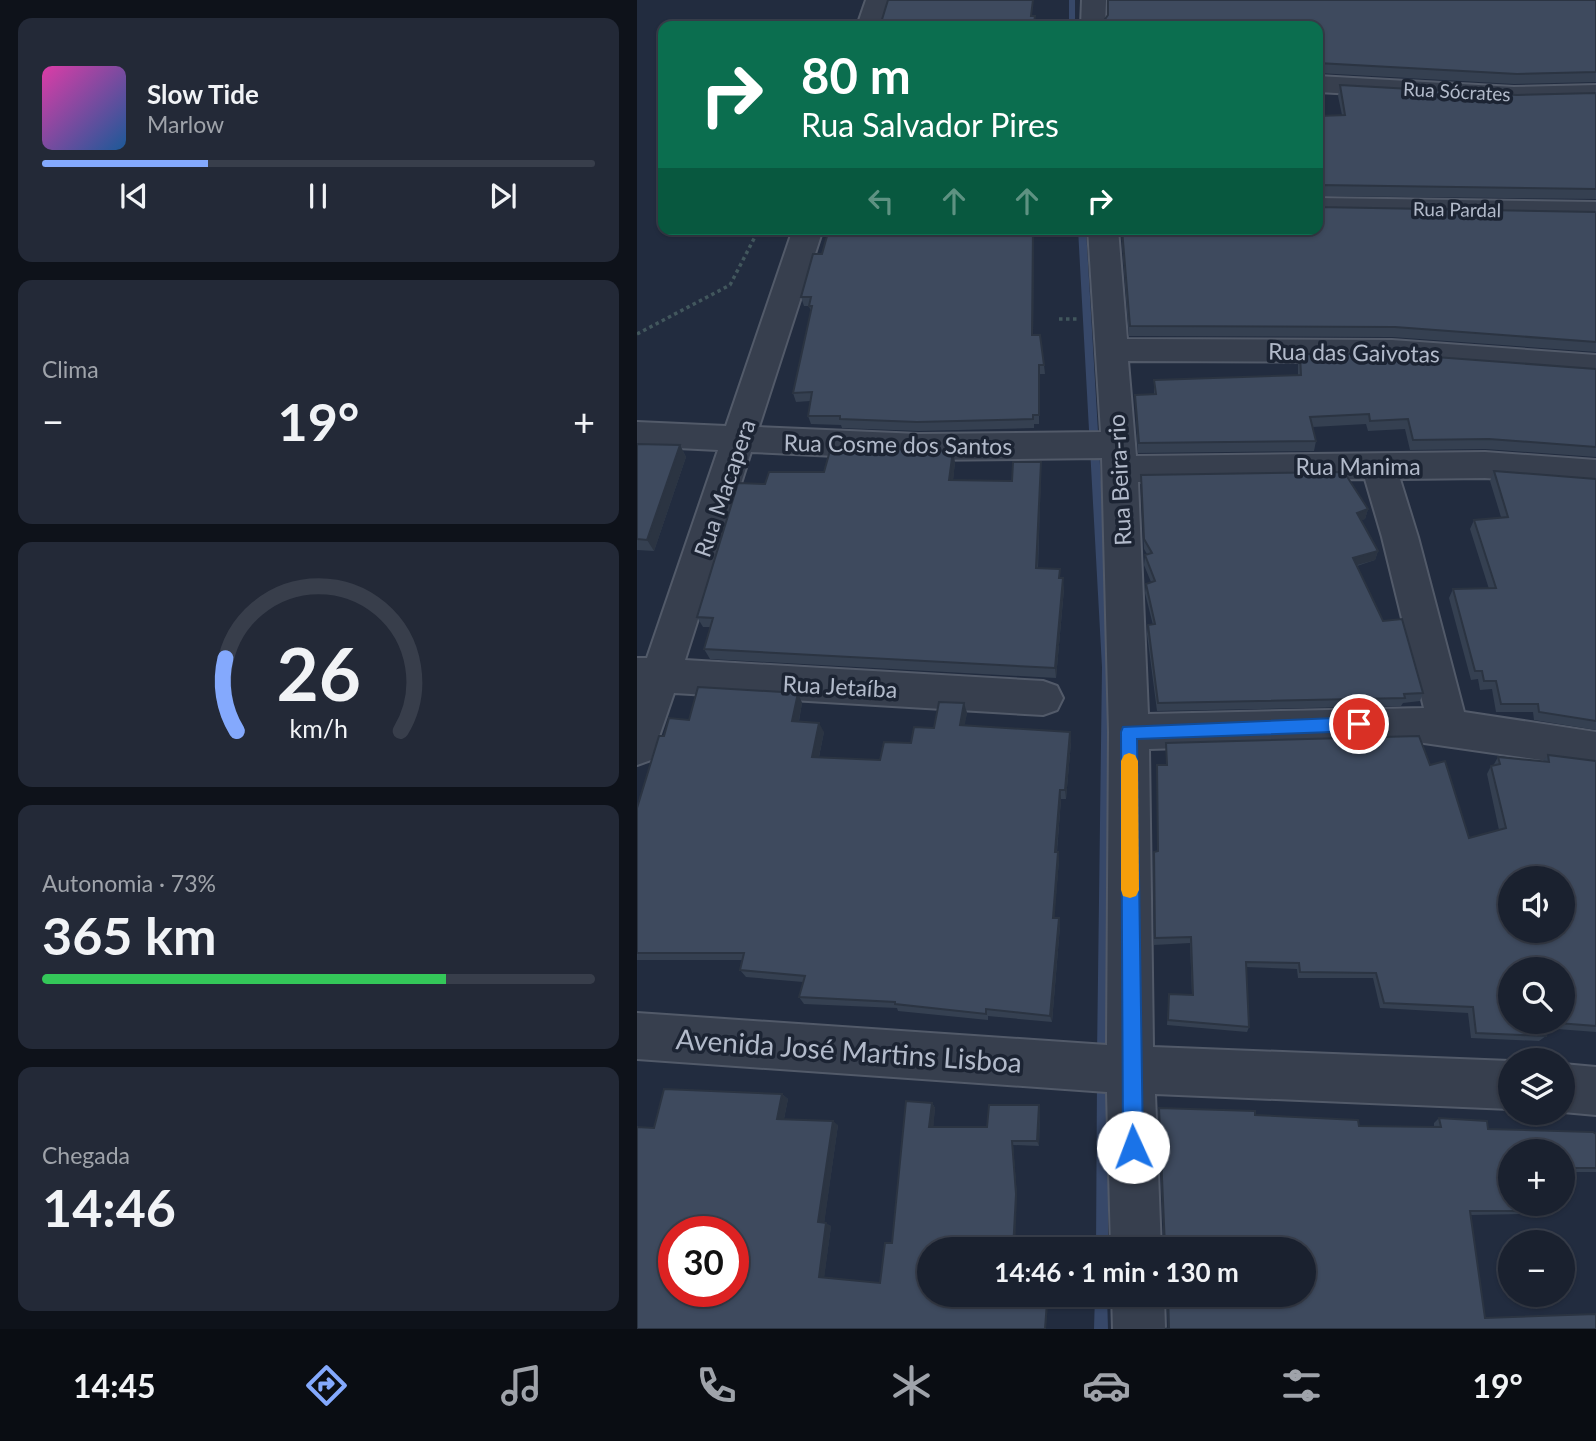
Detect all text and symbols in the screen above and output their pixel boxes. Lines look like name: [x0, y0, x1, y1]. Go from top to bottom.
text: 80 m: [801, 46, 911, 104]
icon: right: [686, 49, 777, 140]
street label: Rua Sócrates: [1403, 77, 1511, 105]
text: Slow Tide: [147, 78, 259, 110]
text: Rua Salvador Pires: [801, 105, 1059, 144]
text: Marlow: [147, 110, 224, 138]
icon: previous: [115, 177, 153, 215]
icon: pause: [299, 177, 337, 215]
icon: next: [484, 177, 522, 215]
icon: left: [862, 182, 900, 220]
icon: ahead: [935, 182, 973, 220]
icon: ahead: [1008, 182, 1046, 220]
icon: right: [1081, 182, 1119, 220]
street label: Rua Pardal: [1413, 197, 1501, 221]
street label: Rua das Gaivotas: [1268, 337, 1440, 367]
text: Clima: [42, 355, 99, 383]
text: 19°: [278, 390, 359, 452]
text: −: [42, 398, 64, 444]
text: +: [573, 398, 595, 444]
street label: Rua Beira-rio: [1102, 414, 1136, 546]
street label: Rua Macapera: [687, 416, 761, 560]
street label: Rua Cosme dos Santos: [783, 428, 1013, 460]
street label: Rua Manima: [1295, 452, 1421, 480]
text: 26: [276, 629, 361, 717]
street label: Rua Jetaíba: [782, 669, 898, 703]
pin: [1329, 694, 1389, 754]
icon: arrive: [1340, 705, 1378, 743]
text: km/h: [289, 712, 348, 742]
map controls: [1498, 866, 1575, 1307]
button: sound: [1498, 866, 1575, 943]
text: Autonomia · 73%: [42, 869, 216, 897]
text: 365 km: [42, 904, 216, 966]
button: search: [1498, 957, 1575, 1034]
street label: Avenida José Martins Lisboa: [675, 1021, 1023, 1079]
button: layers: [1498, 1048, 1575, 1125]
position arrow: [1096, 1110, 1170, 1184]
button: +: [1498, 1139, 1575, 1216]
text: Chegada: [42, 1141, 130, 1169]
text: 14:46: [42, 1176, 176, 1238]
speed limit sign: 30: [658, 1216, 749, 1307]
button: −: [1498, 1230, 1575, 1307]
text: 14:46 · 1 min · 130 m: [994, 1256, 1239, 1288]
icon: directions: [302, 1361, 351, 1410]
icon: music: [497, 1361, 546, 1410]
icon: phone: [692, 1361, 741, 1410]
icon: climate: [887, 1361, 936, 1410]
icon: car: [1082, 1361, 1131, 1410]
icon: filters: [1277, 1361, 1326, 1410]
text: 14:45: [73, 1366, 156, 1405]
text: 19°: [1472, 1366, 1523, 1405]

